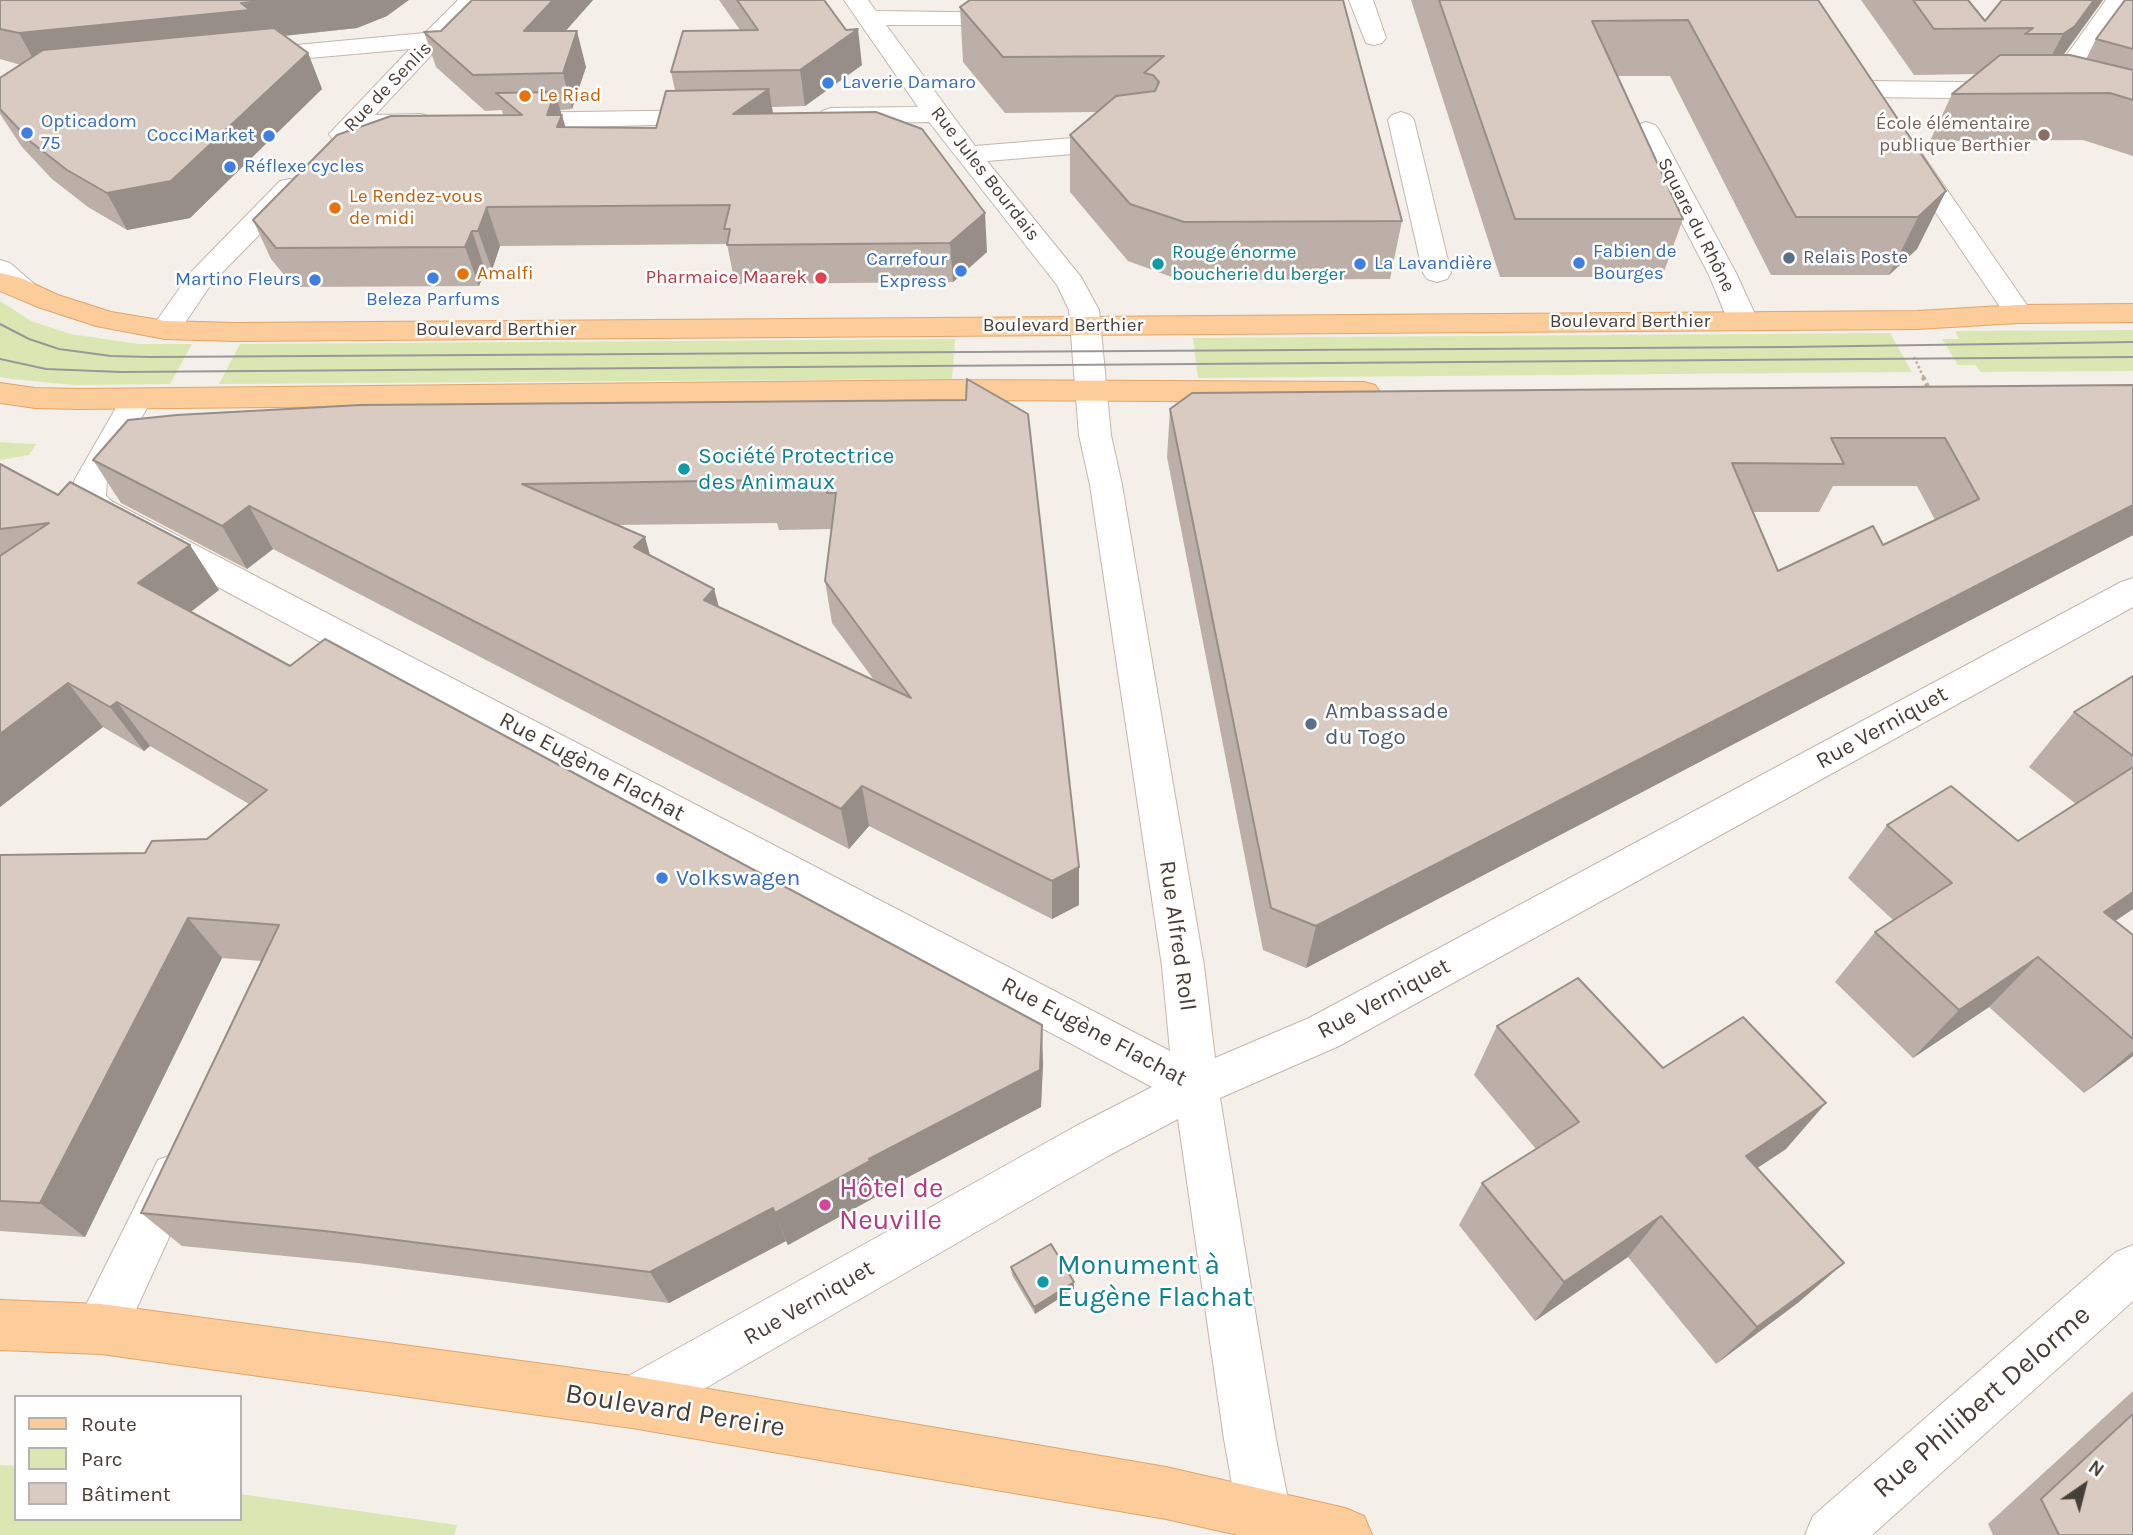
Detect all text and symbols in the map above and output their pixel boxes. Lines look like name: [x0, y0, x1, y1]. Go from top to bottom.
street label: Rue de Senlis: [339, 37, 437, 137]
place label: Laverie Damaro: [842, 72, 976, 94]
marker: Laverie Damaro: [820, 75, 836, 91]
place label: Le Riad: [539, 85, 601, 107]
marker: Le Riad: [517, 88, 533, 104]
street label: Rue Jules Bourdais: [926, 102, 1044, 246]
place label: Opticadom 75: [41, 111, 137, 155]
place label: École élémentaire publique Berthier: [1876, 113, 2030, 157]
marker: Opticadom 75: [19, 125, 35, 141]
place label: CocciMarket: [147, 125, 255, 147]
marker: École élémentaire publique Berthier: [2036, 127, 2052, 143]
marker: CocciMarket: [261, 128, 277, 144]
street label: Square du Rhône: [1652, 154, 1740, 296]
place label: Réflexe cycles: [244, 156, 364, 178]
marker: Réflexe cycles: [222, 159, 238, 175]
place label: Le Rendez-vous de midi: [349, 186, 483, 230]
marker: Le Rendez-vous de midi: [327, 200, 343, 216]
place label: Fabien de Bourges: [1593, 241, 1677, 285]
place label: Rouge énorme boucherie du berger: [1172, 242, 1345, 286]
place label: Relais Poste: [1803, 247, 1908, 269]
place label: Carrefour Express: [866, 249, 947, 293]
marker: Relais Poste: [1781, 250, 1797, 266]
place label: La Lavandière: [1374, 253, 1492, 275]
marker: Fabien de Bourges: [1571, 255, 1587, 271]
marker: Rouge énorme boucherie du berger: [1150, 256, 1166, 272]
marker: La Lavandière: [1352, 256, 1368, 272]
place label: Amalfi: [477, 263, 534, 285]
marker: Carrefour Express: [953, 263, 969, 279]
marker: Amalfi: [455, 266, 471, 282]
place label: Pharmaice Maarek: [645, 267, 807, 289]
place label: Martino Fleurs: [175, 269, 301, 291]
marker: Beleza Parfums: [425, 270, 441, 286]
marker: Pharmaice Maarek: [813, 270, 829, 286]
marker: Martino Fleurs: [307, 272, 323, 288]
place label: Beleza Parfums: [366, 289, 500, 311]
street label: Boulevard Berthier: [1550, 311, 1710, 333]
street label: Boulevard Berthier: [983, 315, 1143, 337]
street label: Boulevard Berthier: [416, 319, 576, 341]
place label: Société Protectrice des Animaux: [698, 442, 894, 496]
marker: Société Protectrice des Animaux: [676, 461, 692, 477]
street label: Rue Verniquet: [1811, 680, 1953, 776]
place label: Ambassade du Togo: [1325, 697, 1448, 751]
street label: Rue Eugène Flachat: [494, 706, 690, 828]
marker: Ambassade du Togo: [1303, 716, 1319, 732]
street label: Rue Alfred Roll: [1153, 859, 1201, 1013]
place label: Volkswagen: [676, 864, 800, 892]
marker: Volkswagen: [654, 870, 670, 886]
street label: Rue Verniquet: [1313, 953, 1455, 1045]
street label: Rue Eugène Flachat: [996, 971, 1192, 1093]
place label: Hôtel de Neuville: [839, 1172, 943, 1238]
marker: Hôtel de Neuville: [817, 1197, 833, 1213]
place label: Monument à Eugène Flachat: [1057, 1249, 1253, 1315]
street label: Rue Verniquet: [739, 1255, 879, 1351]
marker: Monument à Eugène Flachat: [1035, 1274, 1051, 1290]
street label: Rue Philibert Delorme: [1866, 1298, 2098, 1506]
street label: Boulevard Pereire: [563, 1377, 787, 1445]
legend: [14, 1395, 242, 1521]
text: Route: [81, 1412, 137, 1436]
text: Parc: [81, 1447, 123, 1471]
north arrow: [2049, 1451, 2119, 1521]
text: N: [2084, 1456, 2108, 1482]
text: Bâtiment: [81, 1482, 171, 1506]

